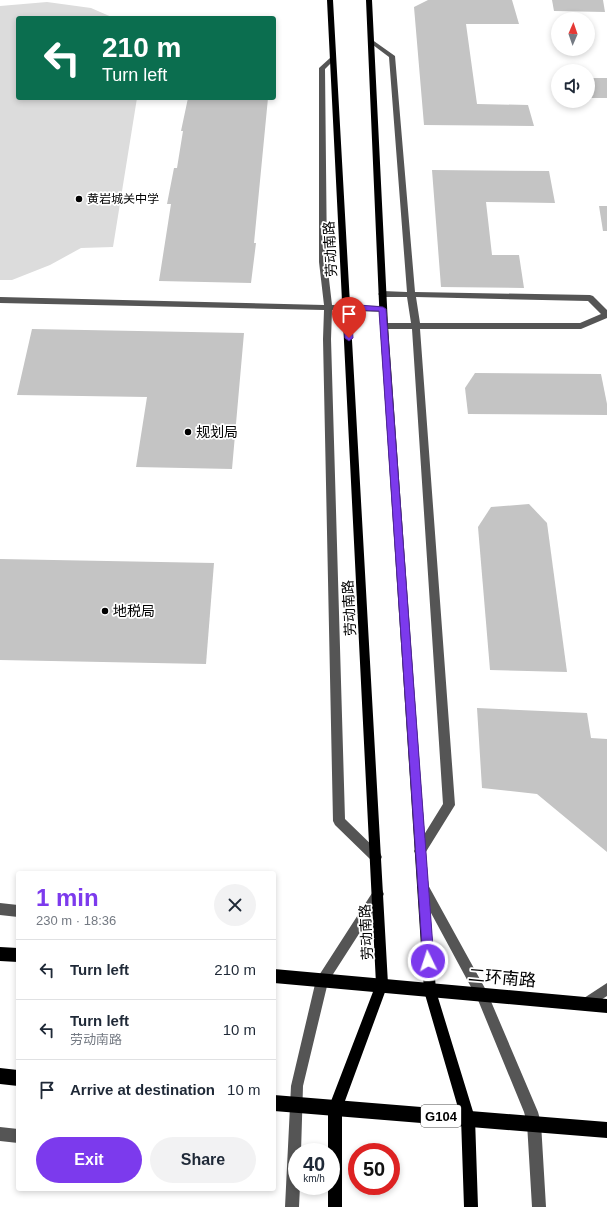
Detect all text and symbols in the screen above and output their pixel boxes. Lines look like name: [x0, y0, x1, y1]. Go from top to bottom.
north arrow: [551, 12, 595, 56]
map controls: [551, 12, 595, 108]
icon: left: [36, 32, 88, 84]
text: 210 m: [102, 32, 181, 63]
button: sound: [551, 64, 595, 108]
text: Turn left: [102, 65, 167, 85]
place label: 黄岩城关中学: [87, 192, 159, 206]
marker: 黄岩城关中学: [74, 194, 84, 204]
street label: 劳动南路: [321, 221, 339, 277]
pin: [332, 297, 366, 338]
icon: arrive: [338, 303, 360, 325]
place label: 规划局: [196, 424, 238, 440]
marker: 规划局: [183, 427, 193, 437]
street label: 劳动南路: [340, 580, 358, 636]
place label: 地税局: [113, 603, 155, 619]
marker: 地税局: [100, 606, 110, 616]
text: 1 min: [36, 884, 99, 911]
button: close: [214, 884, 256, 926]
street label: 劳动南路: [357, 904, 375, 960]
text: 230 m · 18:36: [36, 913, 116, 928]
position arrow: [407, 940, 449, 982]
icon: left: [36, 959, 58, 981]
text: Turn left: [70, 961, 129, 978]
text: 210 m: [214, 961, 256, 978]
street label: 二环南路: [467, 966, 537, 990]
text: Turn left: [70, 1012, 129, 1029]
icon: left: [36, 1019, 58, 1041]
text: 10 m: [223, 1021, 256, 1038]
text: 劳动南路: [70, 1032, 122, 1047]
icon: arrive: [36, 1079, 58, 1101]
text: Arrive at destination: [70, 1081, 215, 1098]
text: 10 m: [227, 1081, 260, 1098]
road number: G104: [421, 1105, 461, 1127]
button: Exit: [36, 1137, 142, 1183]
button: Share: [150, 1137, 256, 1183]
speed limit sign: 50: [348, 1143, 400, 1195]
text: 40: [303, 1153, 325, 1175]
text: km/h: [303, 1173, 325, 1184]

